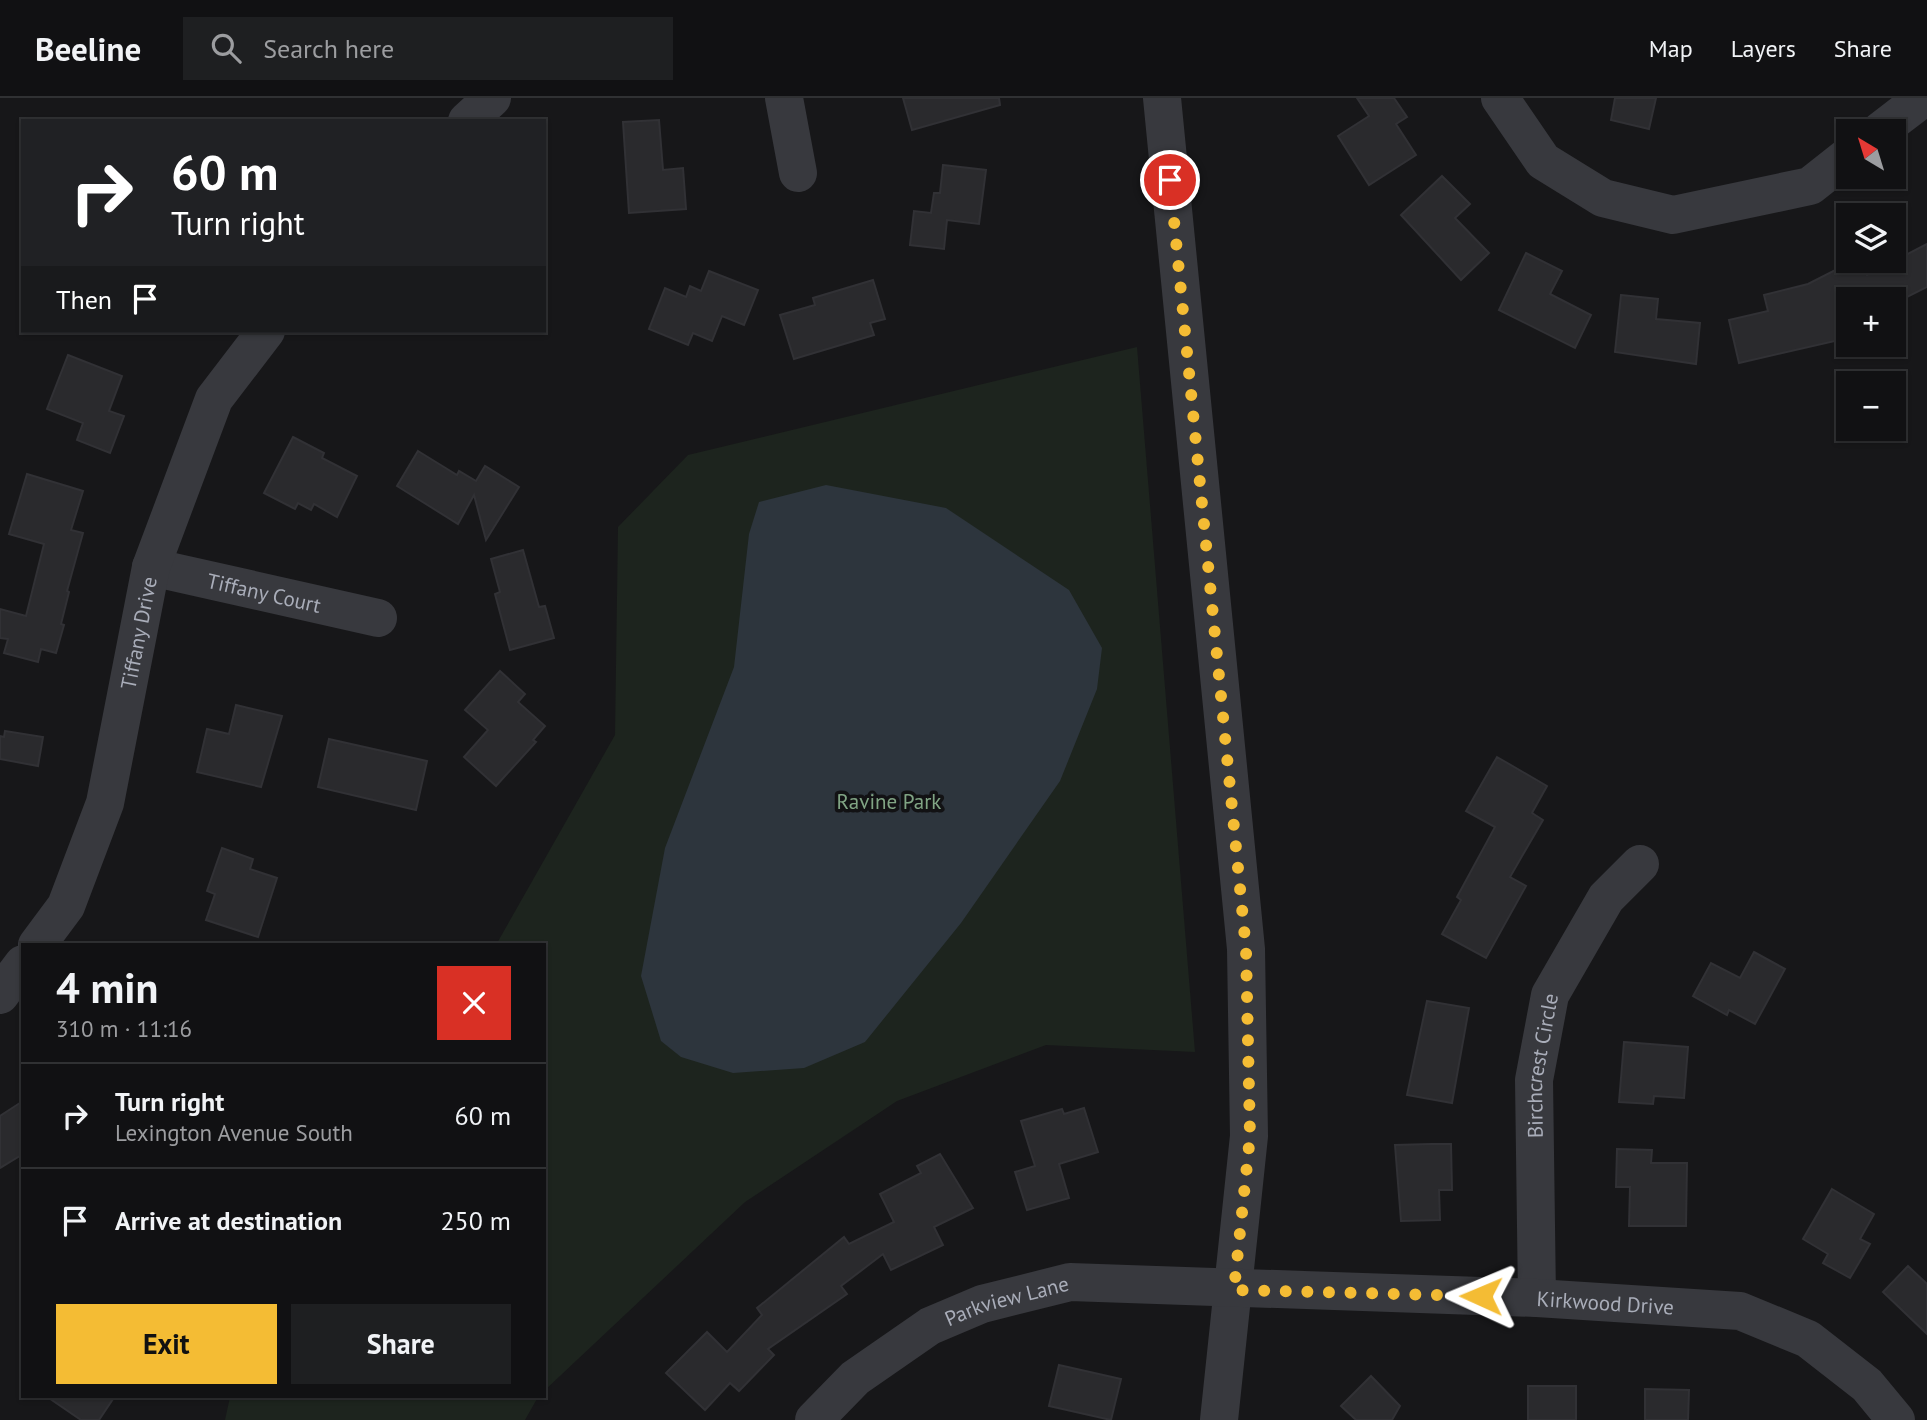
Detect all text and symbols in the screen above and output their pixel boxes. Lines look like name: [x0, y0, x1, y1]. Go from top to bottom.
search box: [183, 17, 673, 80]
text: Beeline: [35, 27, 141, 70]
icon: search: [207, 29, 245, 67]
text: Search here: [263, 32, 394, 65]
text: Map: [1649, 33, 1693, 64]
text: Layers: [1731, 33, 1796, 64]
text: Share: [1834, 33, 1892, 64]
north arrow: [1836, 119, 1906, 189]
map controls: [1836, 119, 1906, 441]
text: 60 m: [171, 140, 278, 204]
icon: right: [56, 147, 147, 238]
pin: [1140, 150, 1200, 210]
icon: arrive: [1151, 161, 1189, 199]
text: Turn right: [171, 202, 305, 244]
button: layers: [1836, 203, 1906, 273]
icon: arrive: [126, 280, 164, 318]
text: Then: [56, 283, 112, 316]
button: +: [1836, 287, 1906, 357]
button: −: [1836, 371, 1906, 441]
street label: Tiffany Court: [205, 567, 324, 618]
street label: Tiffany Drive: [114, 574, 162, 692]
park label: Ravine Park: [837, 788, 941, 815]
text: 4 min: [56, 960, 158, 1015]
button: close: [437, 966, 511, 1040]
street label: Birchcrest Circle: [1520, 991, 1564, 1138]
text: 310 m · 11:16: [56, 1014, 192, 1043]
text: Turn right: [115, 1085, 224, 1118]
icon: right: [56, 1097, 94, 1135]
text: 60 m: [455, 1099, 511, 1132]
text: Lexington Avenue South: [115, 1118, 353, 1147]
icon: arrive: [56, 1202, 94, 1240]
text: Arrive at destination: [115, 1204, 342, 1237]
text: 250 m: [440, 1204, 511, 1237]
position arrow: [1444, 1259, 1518, 1333]
street label: Parkview Lane: [940, 1269, 1071, 1332]
street label: Kirkwood Drive: [1536, 1285, 1675, 1320]
button: Exit: [56, 1304, 277, 1384]
button: Share: [291, 1304, 511, 1384]

